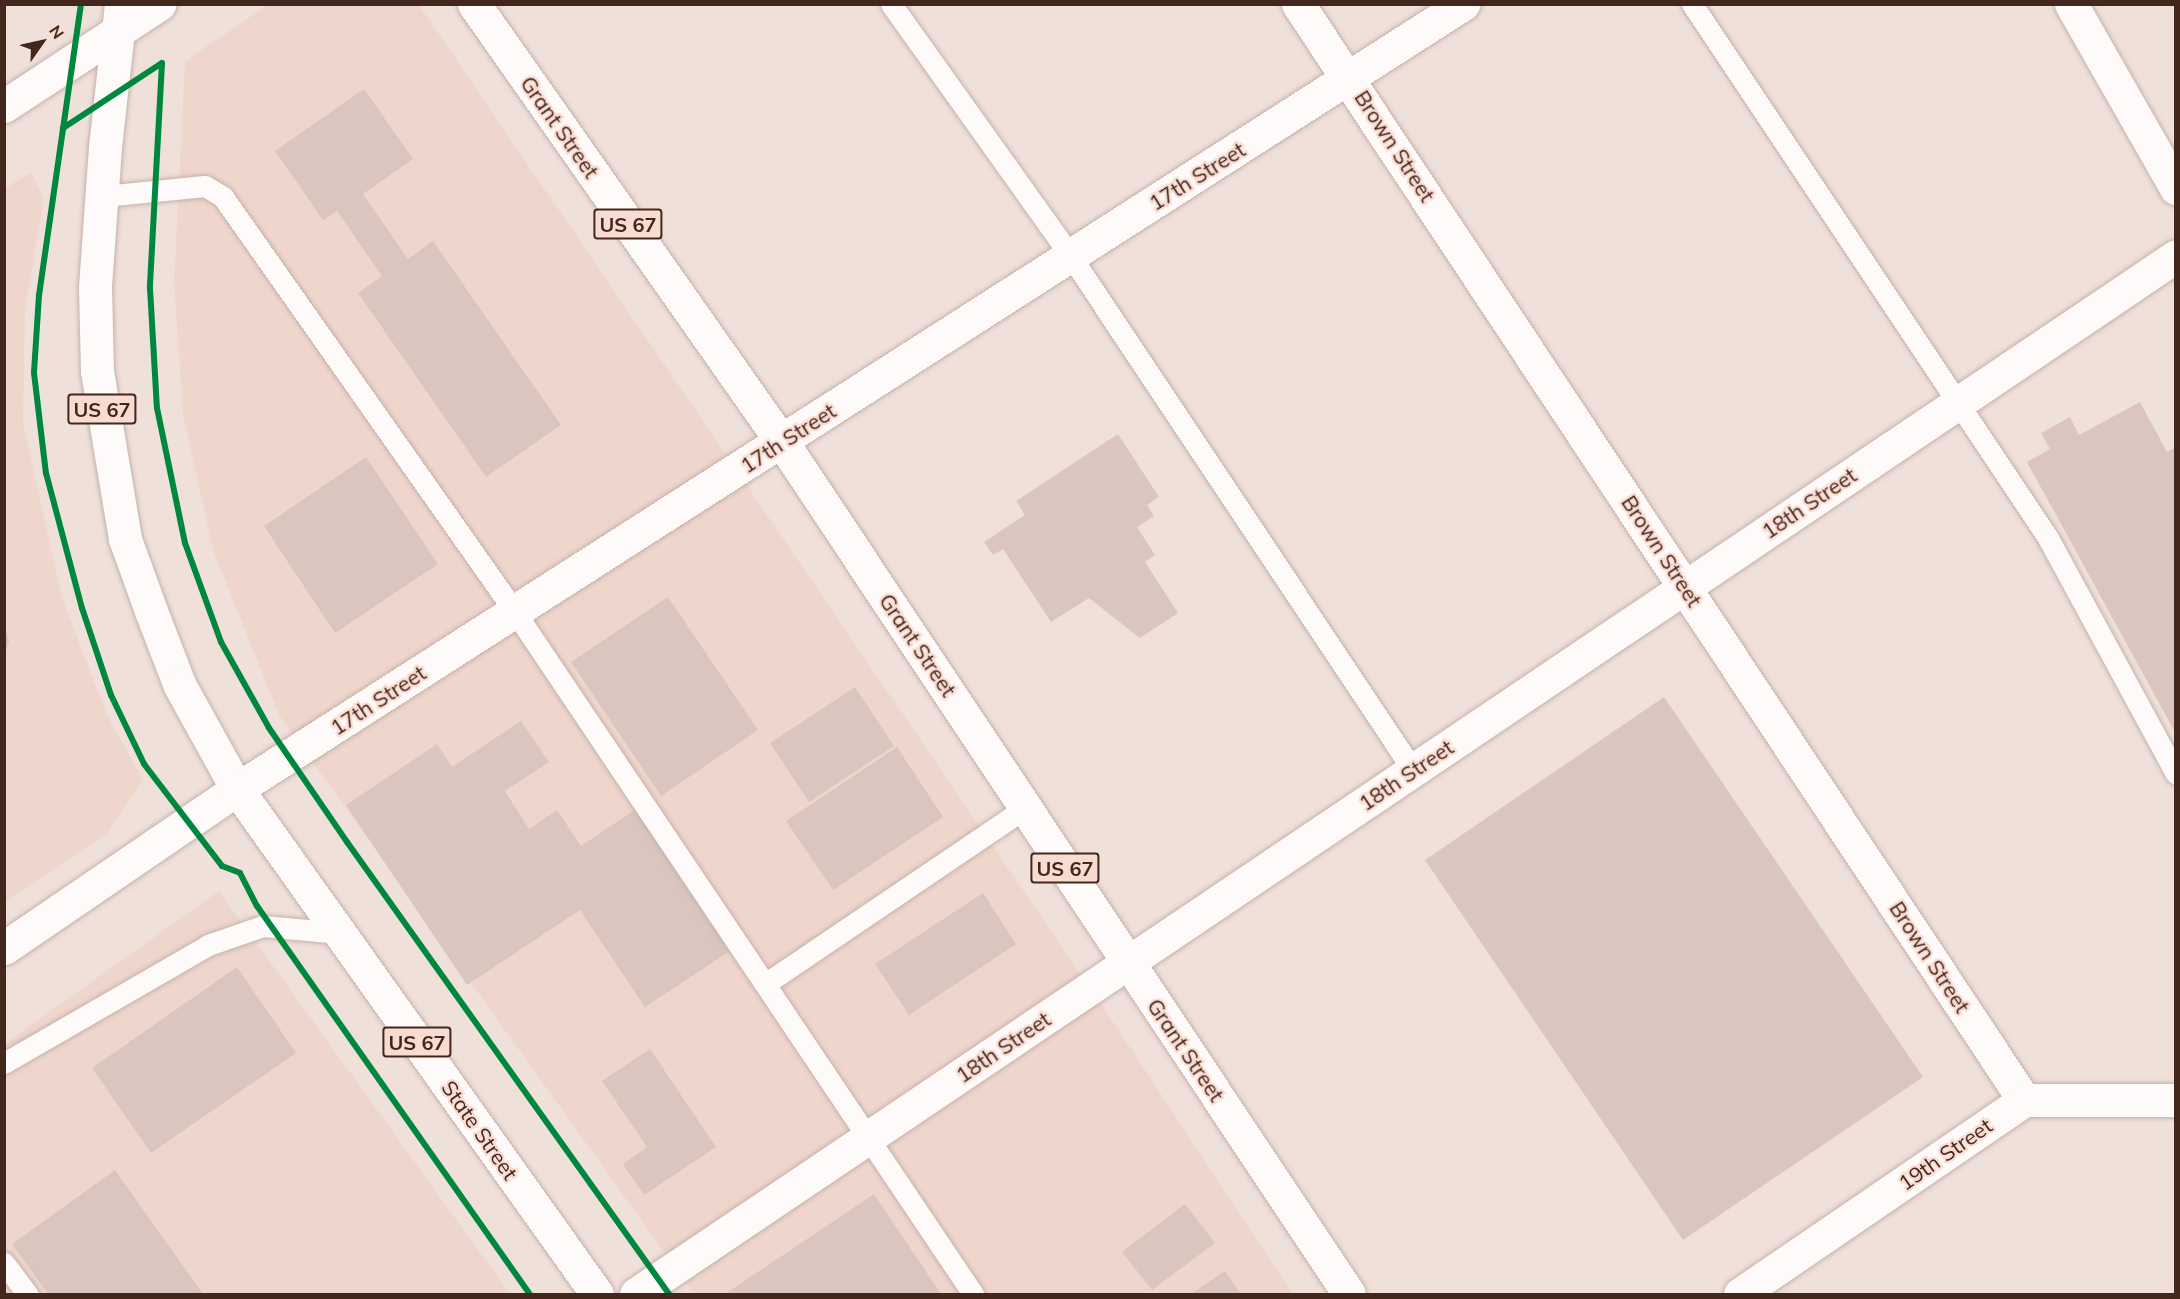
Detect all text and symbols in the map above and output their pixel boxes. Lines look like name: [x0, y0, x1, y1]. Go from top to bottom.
north arrow: [12, 12, 72, 72]
text: N: [45, 21, 69, 43]
street label: Grant Street: [516, 71, 604, 183]
street label: Brown Street: [1350, 86, 1440, 206]
street label: 17th Street: [1144, 137, 1250, 215]
road number: US 67: [592, 207, 664, 241]
road number: US 67: [66, 392, 138, 426]
street label: 17th Street: [736, 398, 840, 478]
street label: 18th Street: [1757, 462, 1861, 544]
street label: Brown Street: [1617, 491, 1707, 611]
street label: Grant Street: [874, 589, 962, 701]
street label: 17th Street: [326, 660, 430, 740]
street label: 18th Street: [1354, 734, 1458, 816]
road number: US 67: [1029, 851, 1101, 885]
street label: Brown Street: [1885, 897, 1975, 1017]
street label: Grant Street: [1142, 994, 1230, 1106]
street label: 18th Street: [951, 1006, 1055, 1088]
road number: US 67: [381, 1025, 453, 1059]
street label: State Street: [437, 1076, 523, 1184]
street label: 19th Street: [1893, 1113, 1997, 1195]

